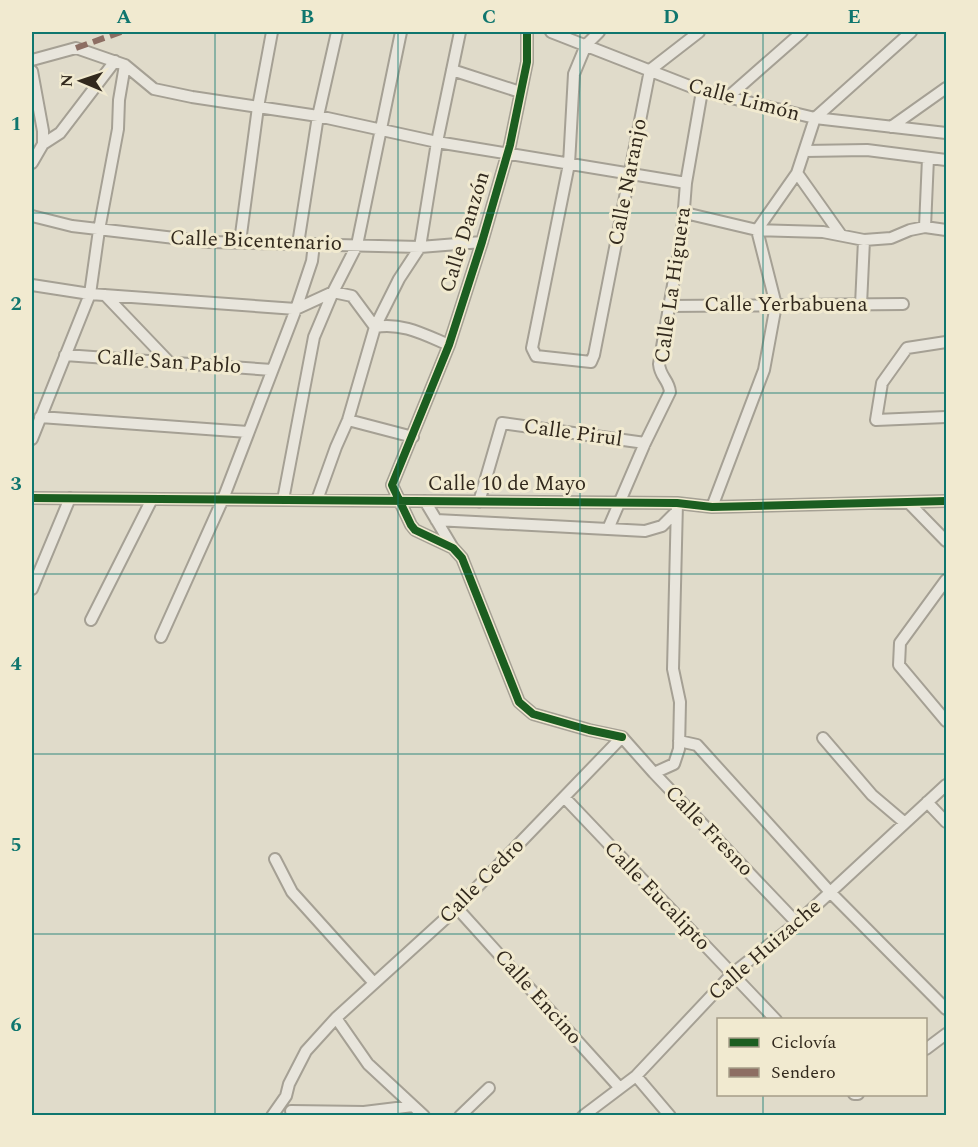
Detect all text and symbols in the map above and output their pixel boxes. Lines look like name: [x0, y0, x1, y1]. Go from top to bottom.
text: A: [116, 2, 132, 32]
text: B: [300, 2, 314, 32]
text: C: [482, 2, 496, 32]
text: D: [663, 2, 679, 32]
text: E: [847, 2, 861, 32]
north arrow: [51, 51, 111, 111]
street label: Calle Limón: [684, 70, 804, 130]
text: N: [55, 74, 79, 87]
text: 1: [10, 109, 22, 139]
street label: Calle Naranjo: [600, 116, 656, 248]
street label: Calle Danzón: [431, 167, 499, 297]
street label: Calle La Higuera: [646, 204, 700, 365]
street label: Calle Bicentenario: [169, 222, 343, 260]
text: 2: [10, 289, 22, 319]
street label: Calle Yerbabuena: [704, 289, 868, 321]
street label: Calle San Pablo: [96, 341, 242, 383]
street label: Calle Pirul: [522, 410, 624, 456]
street label: Calle 10 de Mayo: [428, 468, 586, 500]
text: 3: [10, 469, 22, 499]
text: 4: [10, 649, 22, 679]
street label: Calle Fresno: [657, 778, 761, 884]
text: 5: [10, 830, 22, 860]
street label: Calle Cedro: [432, 831, 532, 931]
street label: Calle Eucalipto: [596, 834, 718, 958]
street label: Calle Huizache: [701, 892, 829, 1008]
street label: Calle Encino: [486, 942, 590, 1052]
text: 6: [10, 1010, 22, 1040]
legend: [717, 1018, 927, 1096]
text: Ciclovía: [771, 1029, 837, 1056]
text: Sendero: [771, 1059, 836, 1086]

